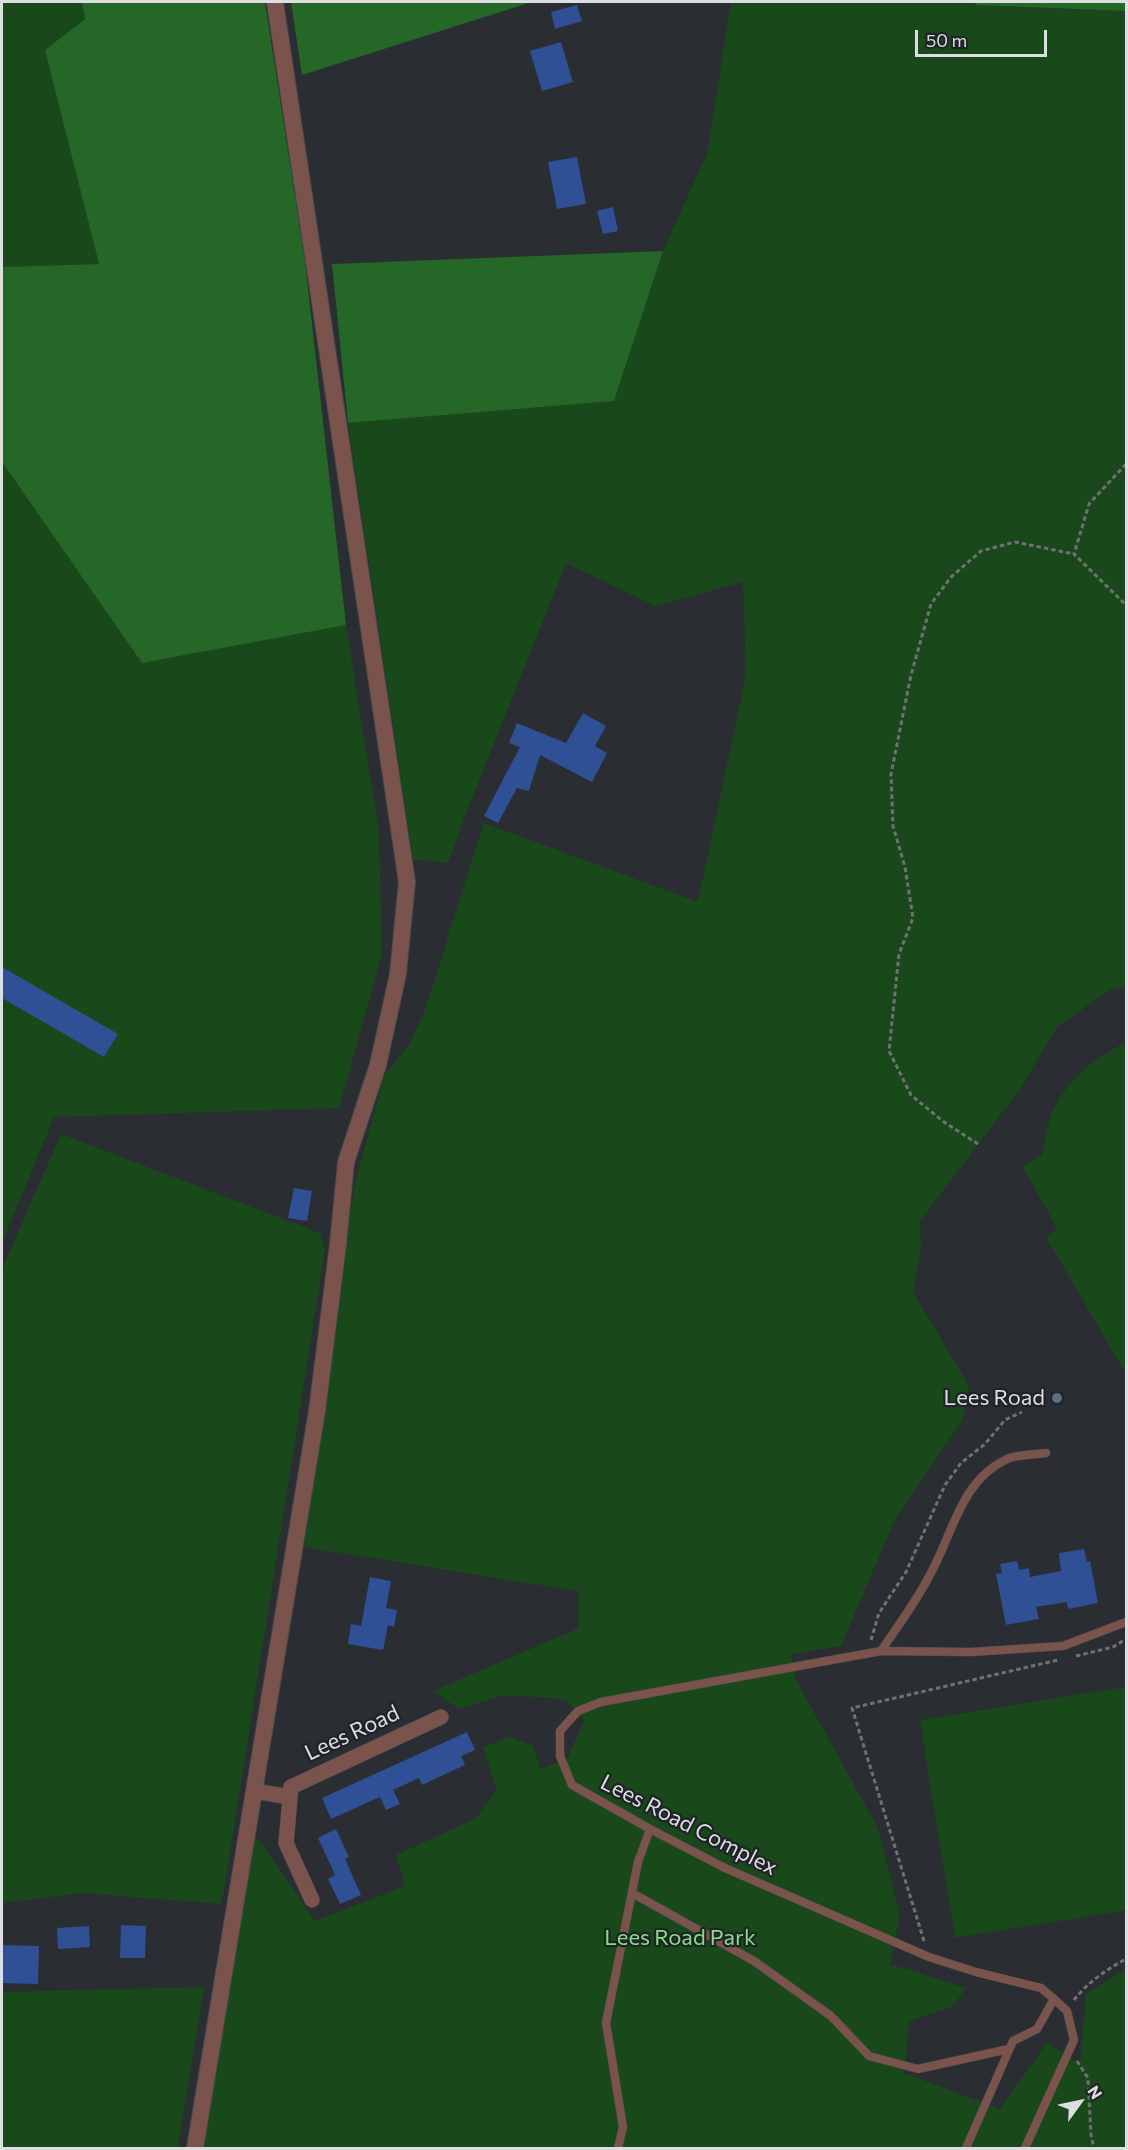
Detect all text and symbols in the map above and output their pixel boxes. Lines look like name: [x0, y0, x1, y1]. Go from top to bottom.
scale bar: [918, 18, 1050, 56]
text: 50 m: [926, 29, 967, 51]
place label: Lees Road: [944, 1385, 1045, 1411]
marker: Lees Road: [1050, 1391, 1064, 1405]
street label: Lees Road: [300, 1700, 404, 1766]
street label: Lees Road Complex: [596, 1769, 782, 1881]
park label: Lees Road Park: [604, 1925, 756, 1951]
north arrow: [1050, 2072, 1110, 2132]
text: N: [1084, 2082, 1107, 2102]

